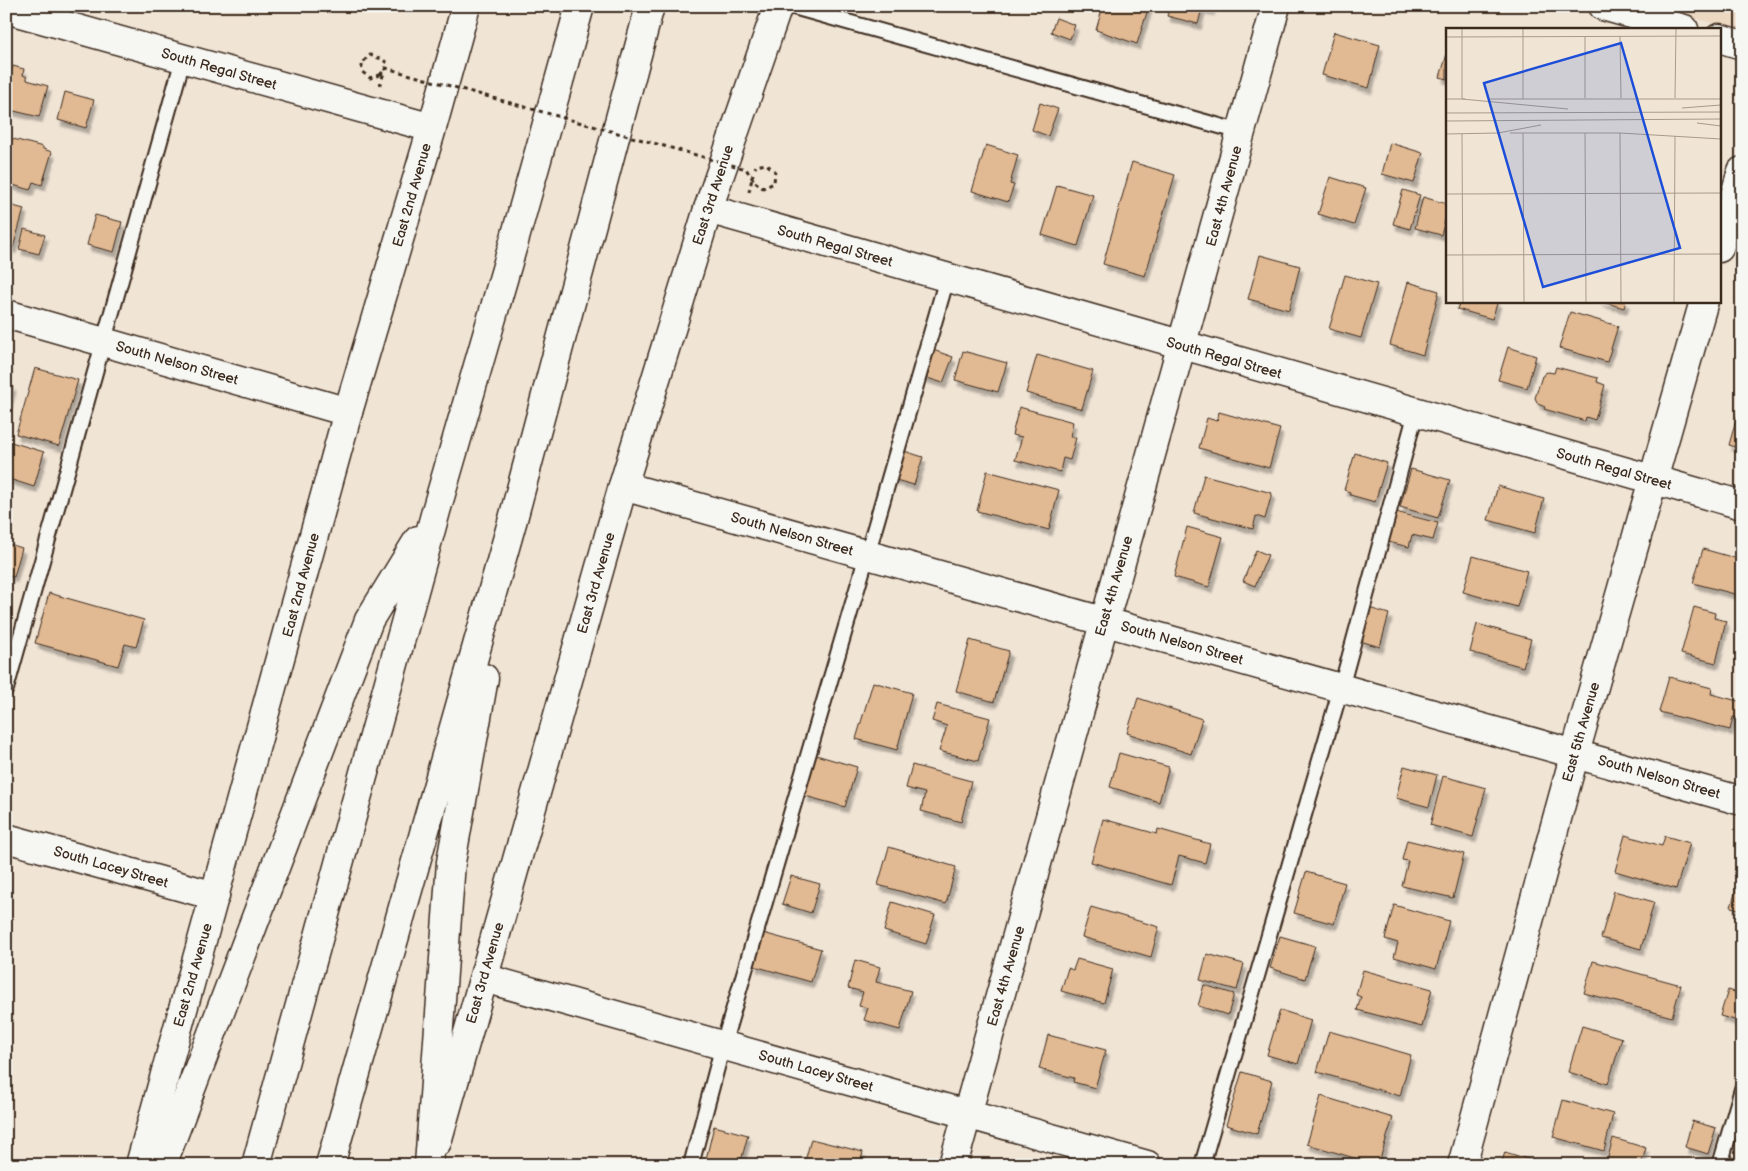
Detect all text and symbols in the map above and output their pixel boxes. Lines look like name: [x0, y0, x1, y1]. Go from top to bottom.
inset map: [1446, 28, 1720, 302]
street label: South Regal Street: [159, 44, 279, 94]
street label: East 2nd Avenue: [389, 141, 435, 249]
street label: East 3rd Avenue: [689, 143, 737, 247]
street label: East 4th Avenue: [1202, 144, 1246, 248]
street label: South Regal Street: [775, 221, 895, 271]
street label: South Regal Street: [1164, 333, 1284, 383]
street label: South Nelson Street: [114, 337, 241, 389]
street label: South Regal Street: [1554, 444, 1674, 494]
street label: South Nelson Street: [729, 508, 856, 560]
street label: East 2nd Avenue: [279, 531, 323, 639]
street label: East 3rd Avenue: [573, 531, 619, 635]
street label: East 4th Avenue: [1092, 534, 1136, 638]
street label: South Nelson Street: [1119, 617, 1246, 669]
street label: East 5th Avenue: [1559, 680, 1603, 784]
street label: South Nelson Street: [1596, 751, 1723, 803]
street label: South Lacey Street: [52, 843, 171, 892]
street label: East 2nd Avenue: [170, 921, 216, 1029]
street label: East 3rd Avenue: [462, 921, 508, 1025]
street label: East 4th Avenue: [984, 924, 1028, 1028]
street label: South Lacey Street: [757, 1047, 876, 1096]

